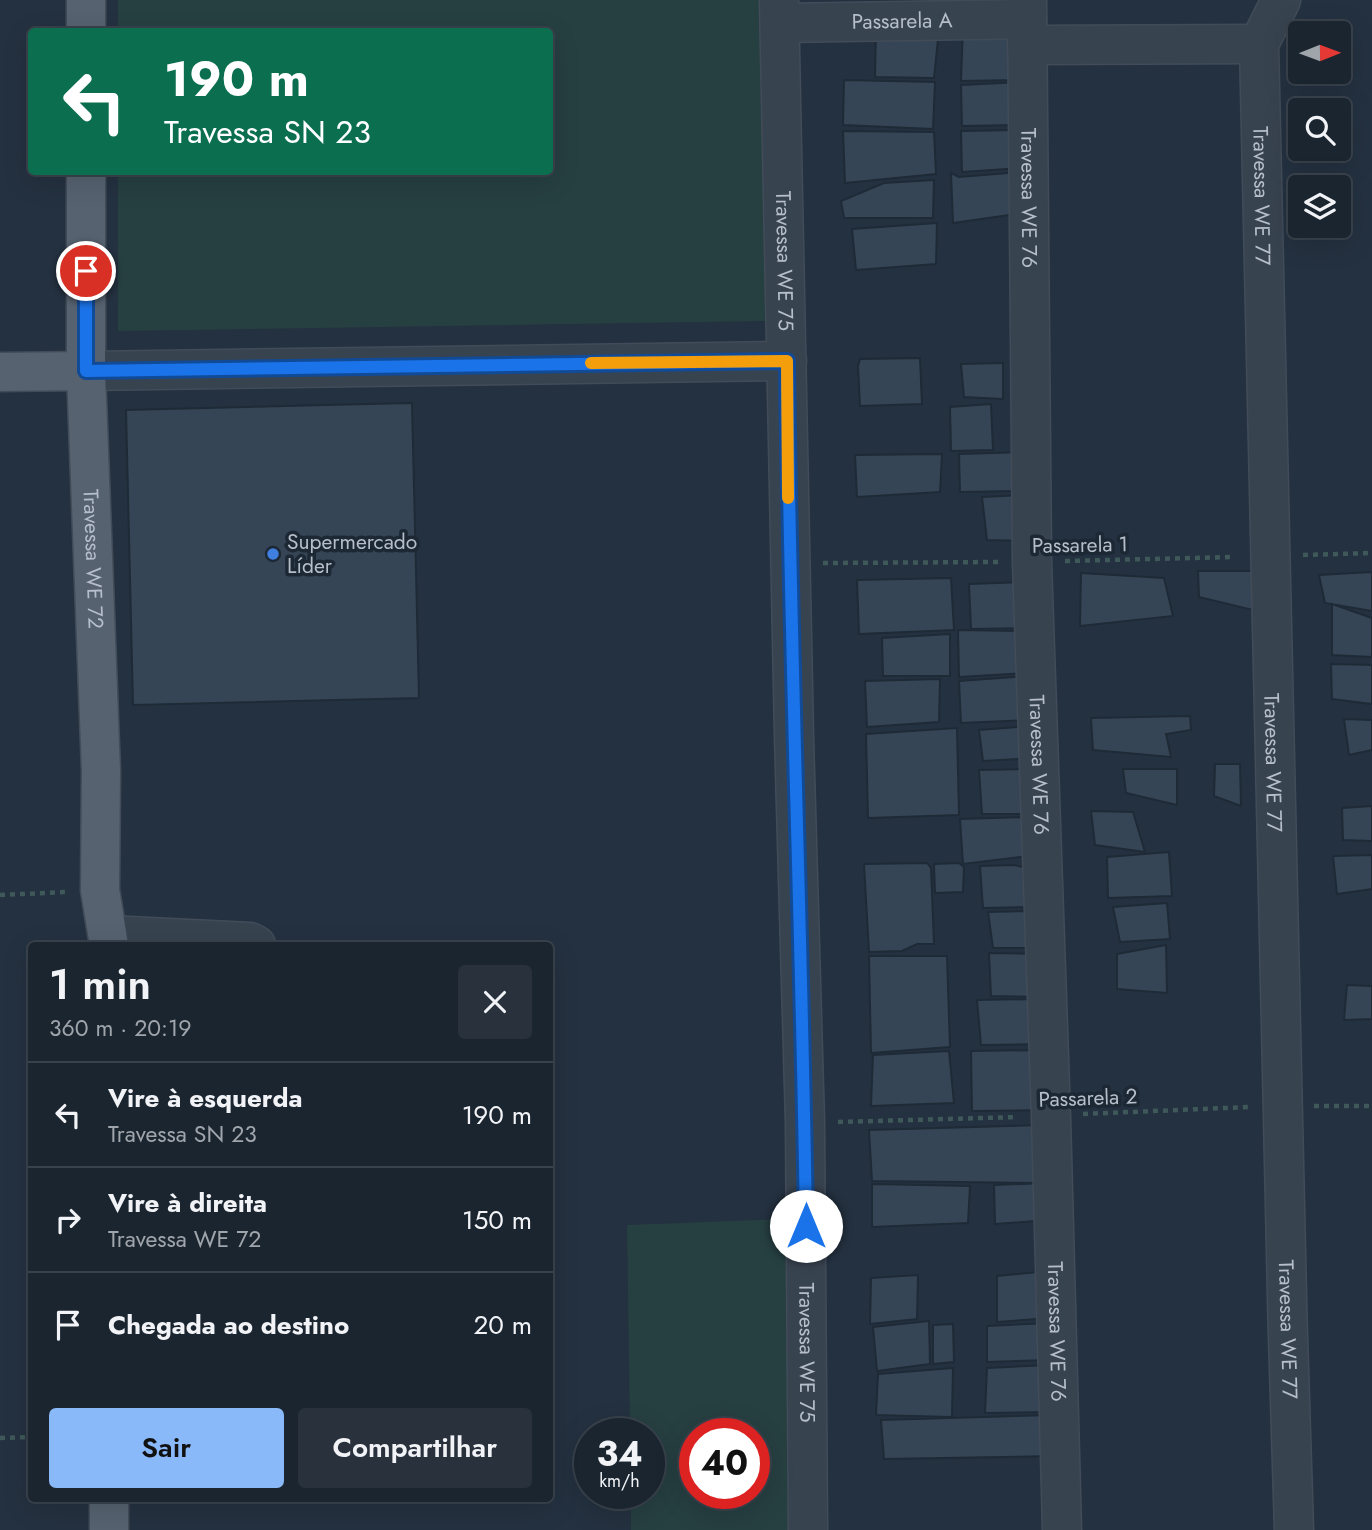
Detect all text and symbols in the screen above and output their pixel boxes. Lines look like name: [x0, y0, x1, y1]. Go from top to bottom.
street label: Passarela A: [851, 5, 953, 37]
north arrow: [1288, 21, 1351, 84]
map controls: [1288, 21, 1351, 238]
text: 190 m: [164, 44, 309, 114]
icon: left: [49, 56, 140, 147]
button: search: [1288, 98, 1351, 161]
text: Travessa SN 23: [164, 109, 371, 155]
street label: Travessa WE 77: [1245, 126, 1278, 266]
street label: Travessa WE 76: [1013, 128, 1044, 268]
button: layers: [1288, 175, 1351, 238]
street label: Travessa WE 75: [768, 191, 801, 331]
pin: [56, 241, 116, 301]
icon: arrive: [67, 252, 105, 290]
street label: Travessa WE 72: [75, 488, 111, 629]
place label: Supermercado Líder: [287, 527, 417, 581]
street label: Passarela 1: [1032, 529, 1128, 561]
marker: Supermercado Líder: [265, 546, 281, 562]
street label: Travessa WE 77: [1256, 693, 1290, 833]
street label: Travessa WE 76: [1022, 694, 1056, 835]
text: 1 min: [49, 954, 151, 1015]
button: close: [458, 965, 532, 1039]
text: 360 m · 20:19: [49, 1011, 192, 1045]
text: Vire à esquerda: [108, 1079, 303, 1117]
street label: Passarela 2: [1038, 1081, 1138, 1115]
icon: left: [49, 1096, 87, 1134]
text: 190 m: [462, 1096, 532, 1134]
text: Travessa SN 23: [108, 1117, 257, 1151]
text: Vire à direita: [108, 1184, 267, 1222]
position arrow: [769, 1189, 843, 1263]
icon: right: [49, 1201, 87, 1239]
text: 150 m: [462, 1201, 532, 1239]
text: Travessa WE 72: [108, 1222, 261, 1256]
street label: Travessa WE 77: [1271, 1259, 1305, 1399]
street label: Travessa WE 76: [1040, 1261, 1074, 1402]
street label: Travessa WE 75: [791, 1283, 822, 1423]
icon: arrive: [49, 1306, 87, 1344]
text: Chegada ao destino: [108, 1306, 349, 1344]
text: 20 m: [474, 1306, 532, 1344]
button: Sair: [49, 1408, 284, 1488]
button: Compartilhar: [298, 1408, 532, 1488]
speed limit sign: 40: [679, 1418, 770, 1509]
text: 34: [596, 1429, 643, 1479]
text: km/h: [599, 1468, 640, 1494]

